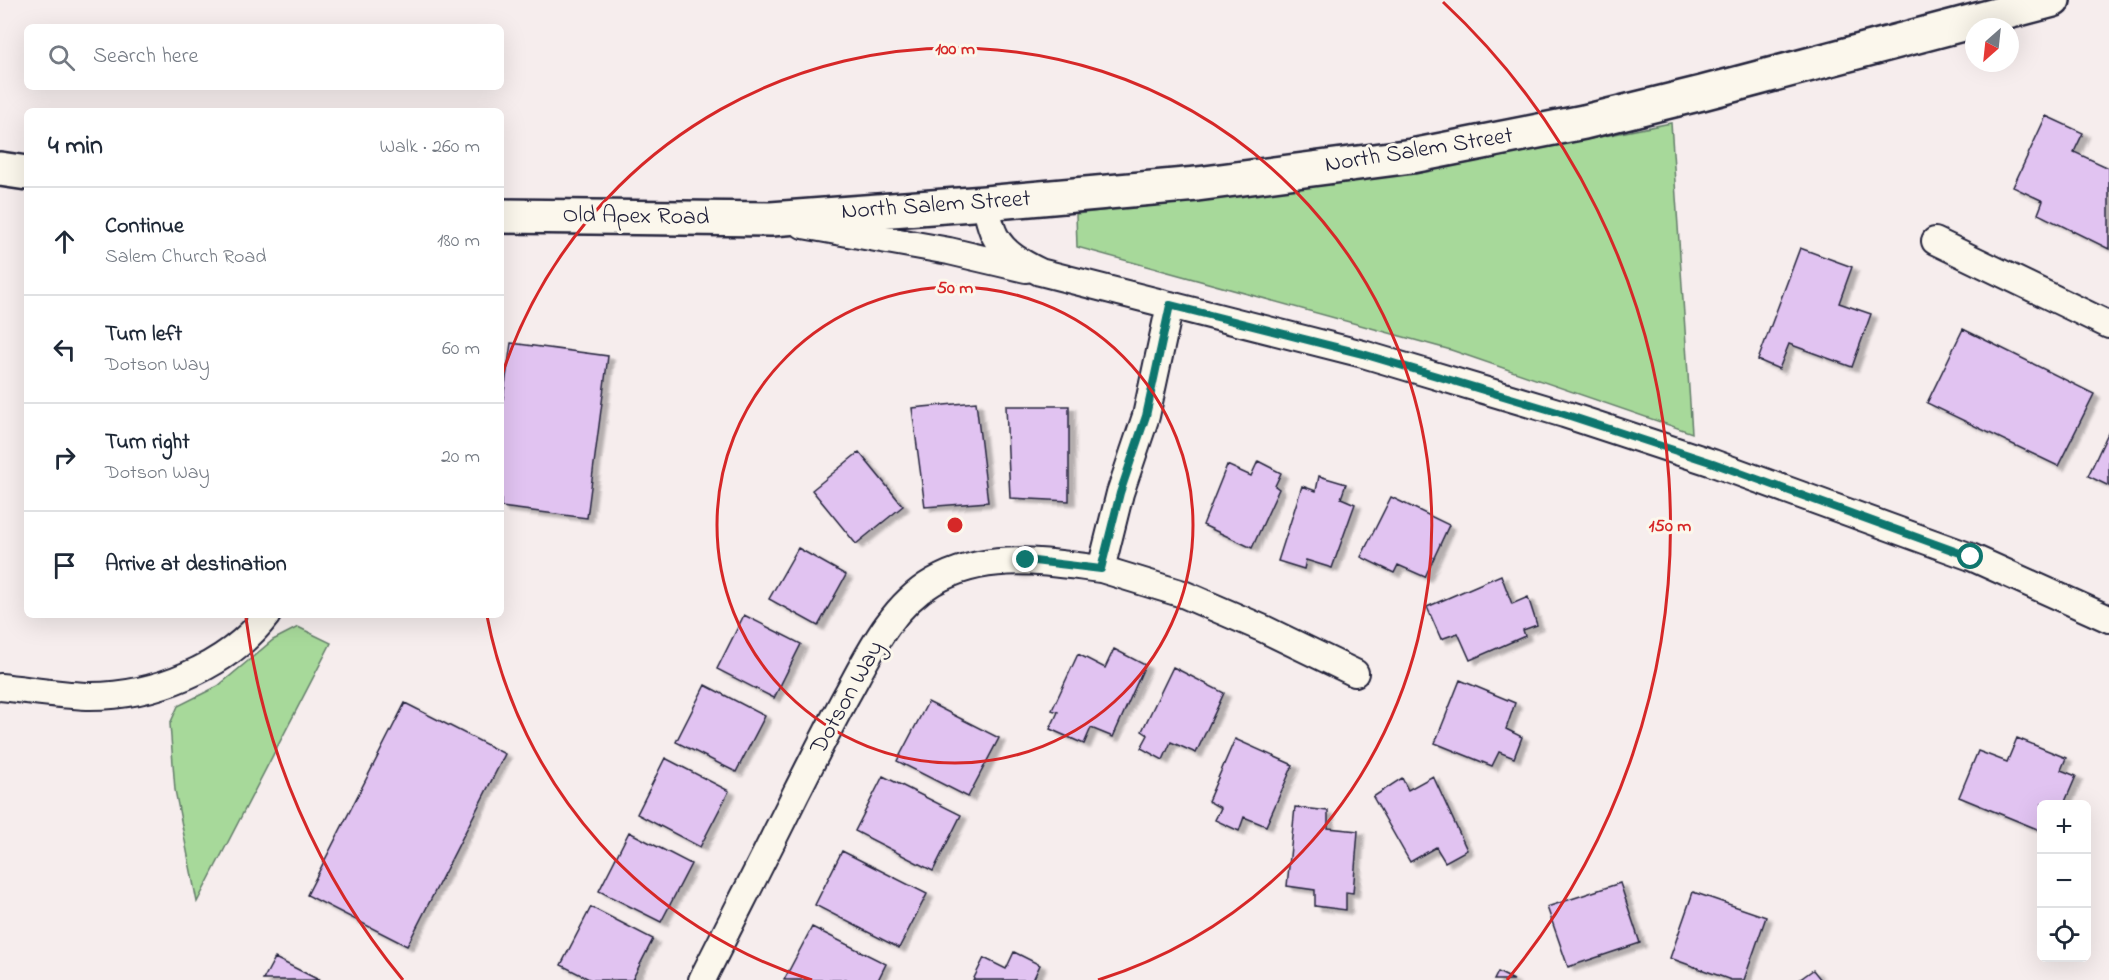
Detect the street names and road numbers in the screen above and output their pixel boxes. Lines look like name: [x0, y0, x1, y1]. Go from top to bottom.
street label: North Salem Street: [1323, 119, 1515, 183]
street label: North Salem Street: [840, 182, 1032, 230]
street label: Old Apex Road: [562, 198, 710, 236]
street label: Dotson Way: [802, 635, 895, 763]

